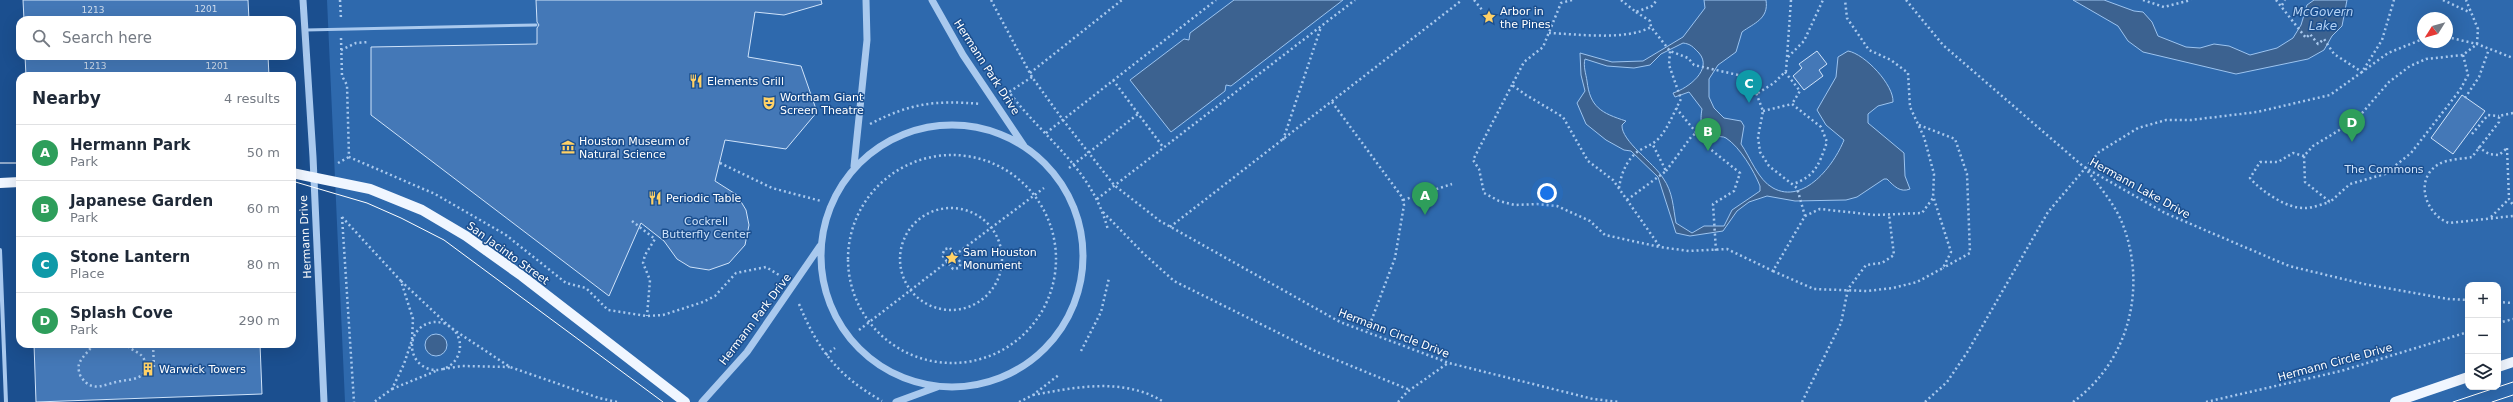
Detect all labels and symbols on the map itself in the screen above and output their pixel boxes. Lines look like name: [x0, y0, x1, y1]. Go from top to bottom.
house number: 1201: [195, 4, 217, 14]
house number: 1213: [82, 5, 104, 15]
place label: Arbor in the Pines: [1500, 5, 1551, 31]
water label: McGovern Lake: [2293, 5, 2353, 33]
place icon: Arbor in the Pines: [1481, 9, 1497, 25]
north arrow: [2417, 12, 2453, 48]
street label: Hermann Park Drive: [951, 17, 1022, 117]
house number: 1213: [84, 61, 106, 71]
house number: 1201: [206, 61, 228, 71]
pin: C: [1736, 70, 1762, 103]
restaurant icon: Elements Grill: [688, 73, 704, 89]
place label: Elements Grill: [707, 75, 784, 88]
place label: Wortham Giant Screen Theatre: [780, 91, 864, 117]
theatre icon: Wortham Giant Screen Theatre: [761, 95, 777, 111]
pin: D: [2339, 109, 2365, 142]
pin: B: [1695, 118, 1721, 151]
place label: Houston Museum of Natural Science: [579, 135, 690, 161]
museum icon: Houston Museum of Natural Science: [560, 139, 576, 155]
street label: Hermann Lake Drive: [2087, 155, 2192, 222]
park label: The Commons: [2343, 163, 2424, 176]
pin: A: [1412, 182, 1438, 215]
your location: [1537, 183, 1557, 203]
restaurant icon: Periodic Table: [647, 190, 663, 206]
place label: Periodic Table: [666, 192, 742, 205]
street label: Hermann Drive: [297, 195, 314, 279]
park label: Cockrell Butterfly Center: [662, 215, 751, 241]
street label: San Jacinto Street: [464, 219, 552, 288]
place label: Sam Houston Monument: [963, 246, 1037, 272]
place icon: Sam Houston Monument: [944, 250, 960, 266]
street label: Hermann Park Drive: [717, 271, 794, 367]
street label: Hermann Circle Drive: [1336, 306, 1451, 361]
street label: Hermann Circle Drive: [2276, 341, 2394, 384]
building icon: Warwick Towers: [140, 361, 156, 377]
place label: Warwick Towers: [159, 363, 246, 376]

